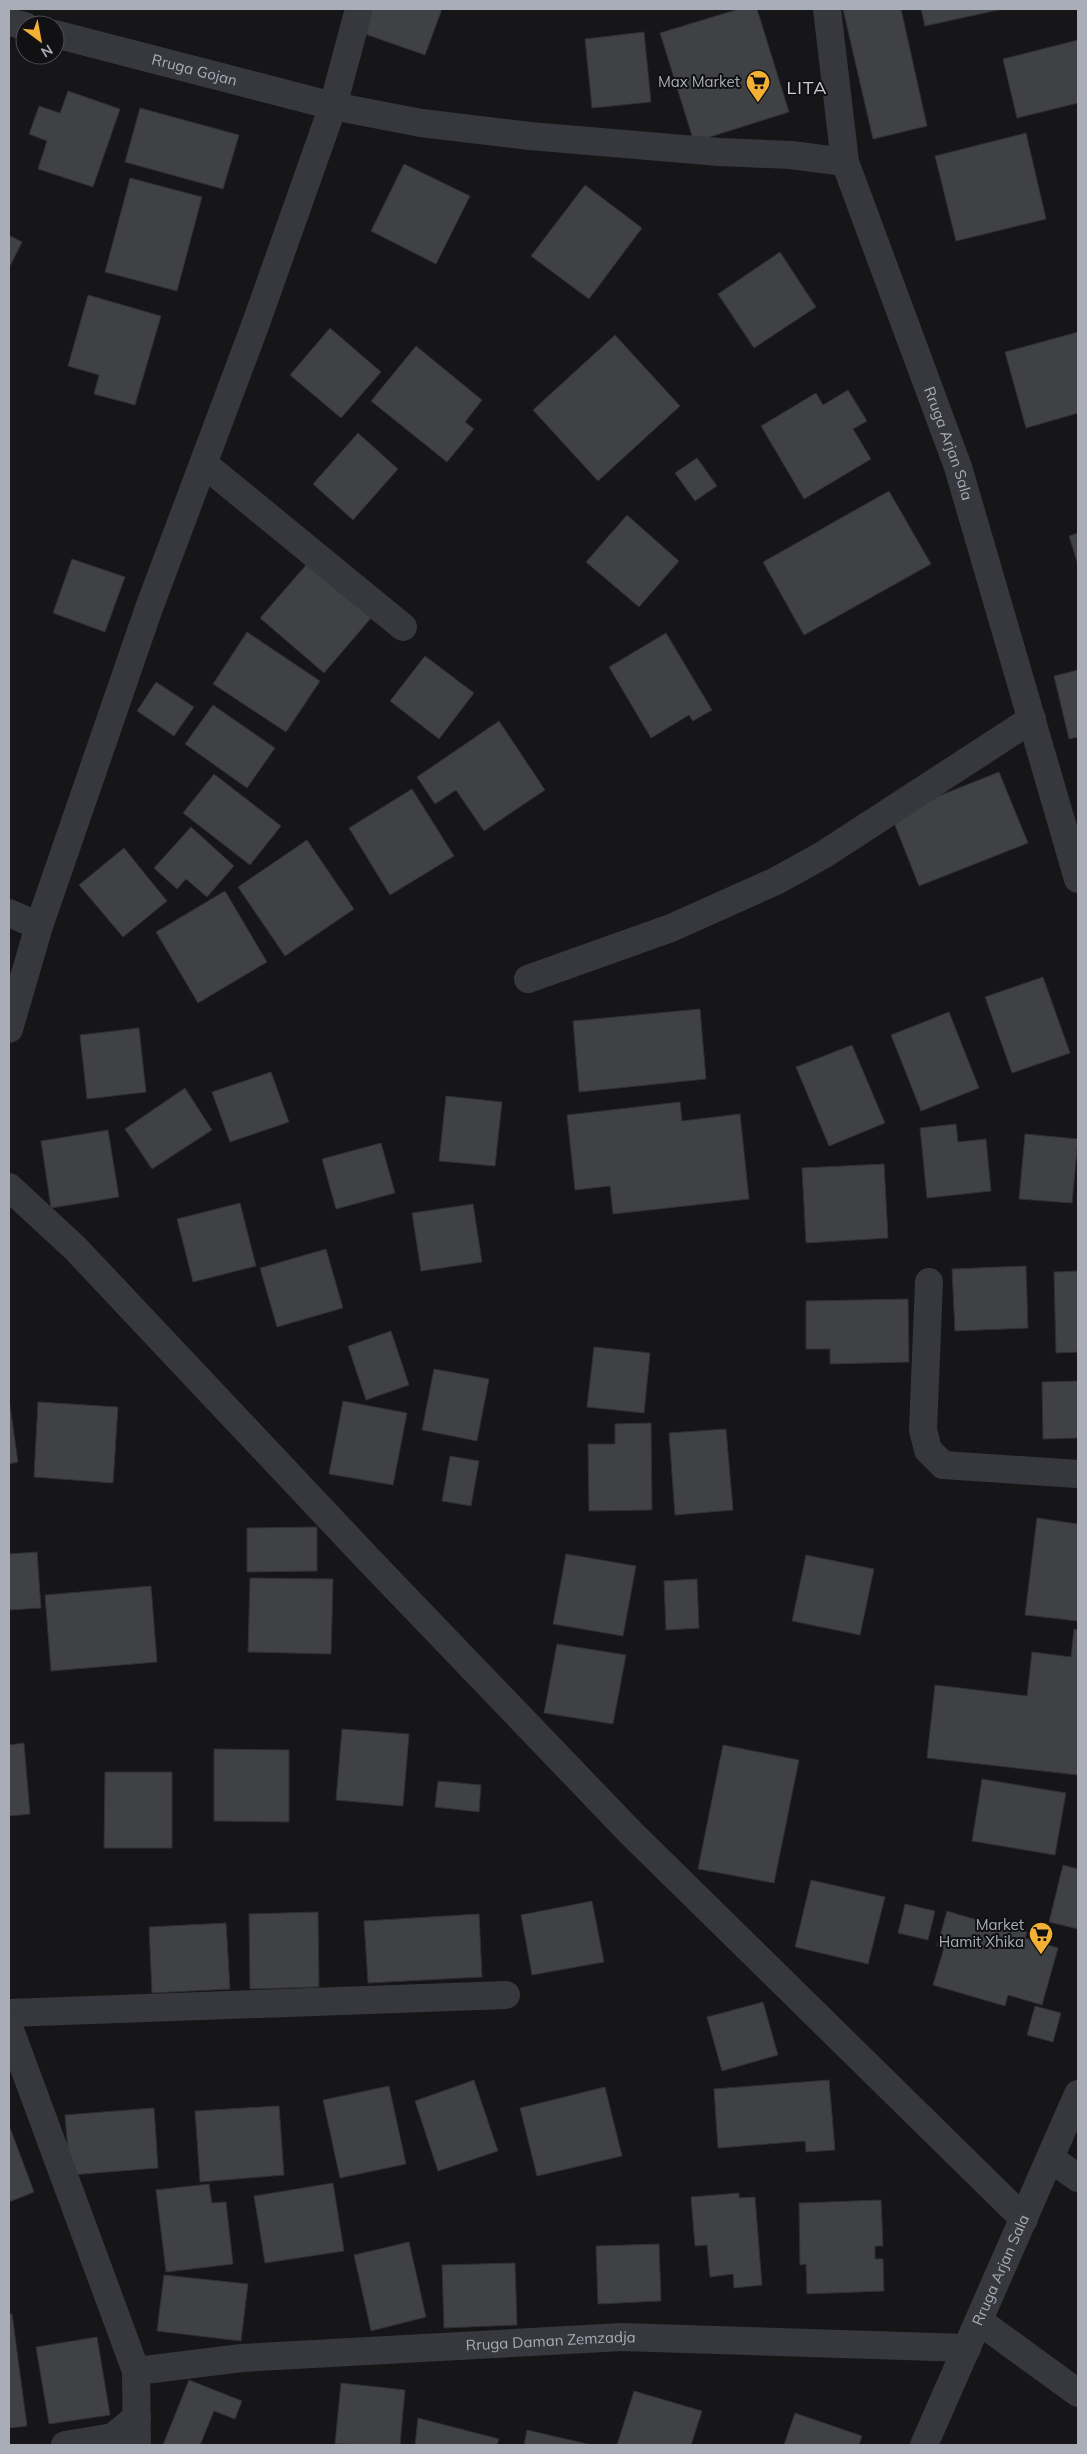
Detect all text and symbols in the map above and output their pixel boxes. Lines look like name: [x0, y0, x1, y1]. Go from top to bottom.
north arrow: [15, 15, 65, 65]
text: N: [38, 41, 56, 61]
street label: Rruga Gojan: [150, 49, 239, 90]
supermarket icon: Max Market: [745, 69, 771, 103]
place label: Max Market: [658, 72, 740, 91]
district label: LITA: [786, 76, 828, 99]
street label: Rruga Arjan Sala: [920, 384, 977, 502]
place label: Market Hamit Xhika: [939, 1915, 1024, 1951]
supermarket icon: Market Hamit Xhika: [1028, 1921, 1054, 1955]
street label: Rruga Arjan Sala: [968, 2211, 1033, 2328]
street label: Rruga Daman Zemzadja: [465, 2327, 636, 2355]

